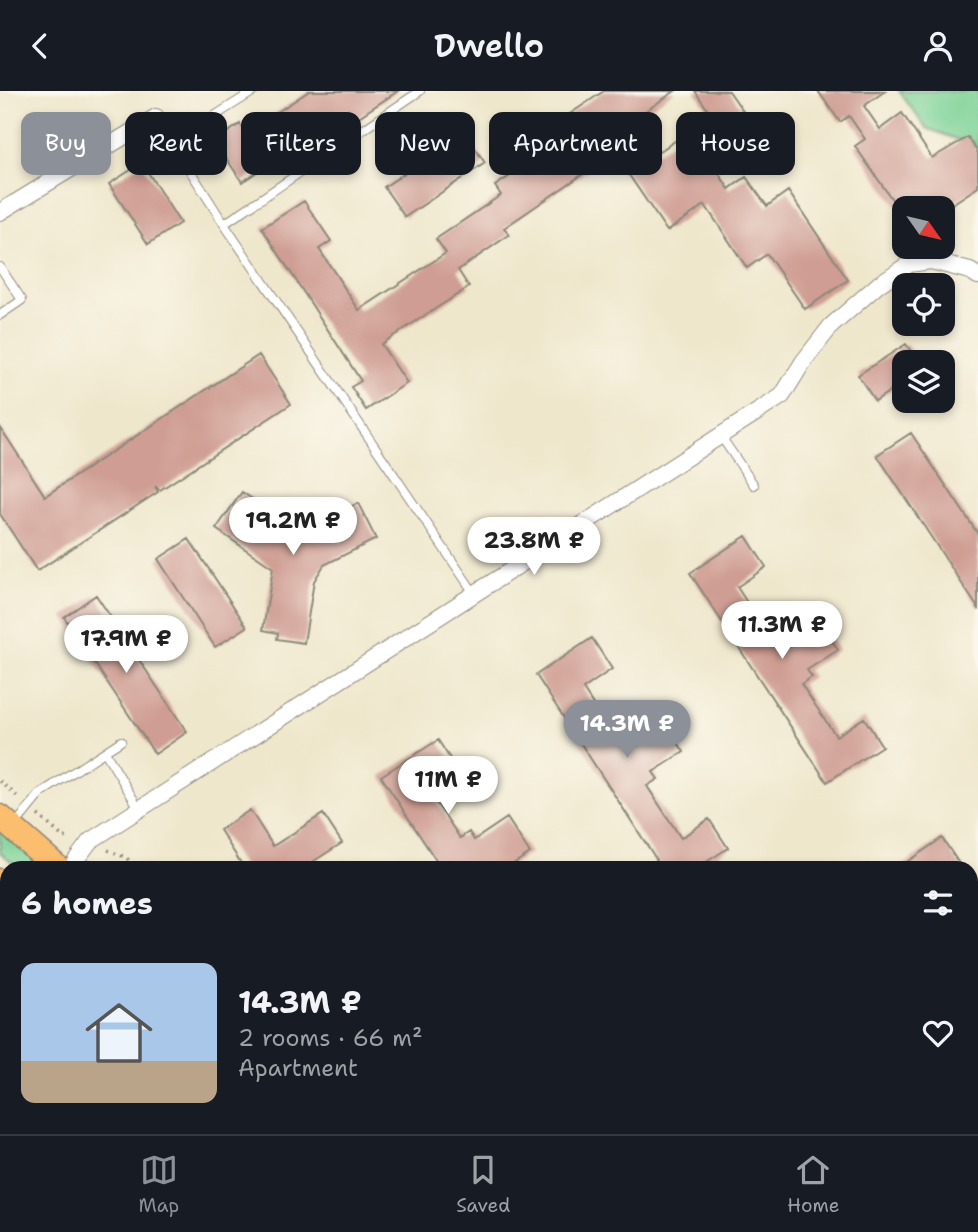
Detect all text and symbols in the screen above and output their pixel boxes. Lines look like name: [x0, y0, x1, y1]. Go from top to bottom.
text: Dwello: [434, 24, 544, 67]
icon: back: [21, 27, 59, 65]
icon: person: [919, 27, 957, 65]
chip: Buy: [21, 112, 111, 175]
chip: Rent: [125, 112, 227, 175]
chip: Filters: [241, 112, 361, 175]
chip: New: [375, 112, 475, 175]
chip: Apartment: [489, 112, 662, 175]
chip: House: [676, 112, 795, 175]
north arrow: [892, 196, 956, 259]
map controls: [892, 196, 955, 413]
button: locate: [892, 273, 955, 336]
button: layers: [892, 350, 955, 413]
pin: 19.2M ₽: [228, 497, 358, 557]
text: 19.2M ₽: [245, 505, 341, 535]
pin: 23.8M ₽: [469, 517, 599, 577]
text: 23.8M ₽: [483, 525, 585, 555]
pin: 11.3M ₽: [717, 601, 847, 661]
text: 11.3M ₽: [737, 609, 827, 639]
pin: 17.9M ₽: [61, 615, 191, 675]
text: 17.9M ₽: [80, 623, 172, 653]
pin: 14.3M ₽: [562, 701, 692, 760]
text: 14.3M ₽: [580, 708, 674, 738]
pin: 11M ₽: [399, 757, 497, 816]
text: 11M ₽: [414, 764, 482, 794]
text: 6 homes: [21, 883, 153, 924]
icon: filters: [919, 884, 957, 922]
text: 14.3M ₽: [238, 982, 362, 1023]
icon: home: [77, 991, 161, 1075]
icon: heart: [919, 1014, 957, 1052]
text: 2 rooms · 66 m²: [238, 1023, 423, 1053]
text: Apartment: [238, 1053, 358, 1083]
tab: Map: [139, 1151, 179, 1218]
tab: Saved: [456, 1151, 510, 1218]
tab: Home: [787, 1151, 839, 1218]

